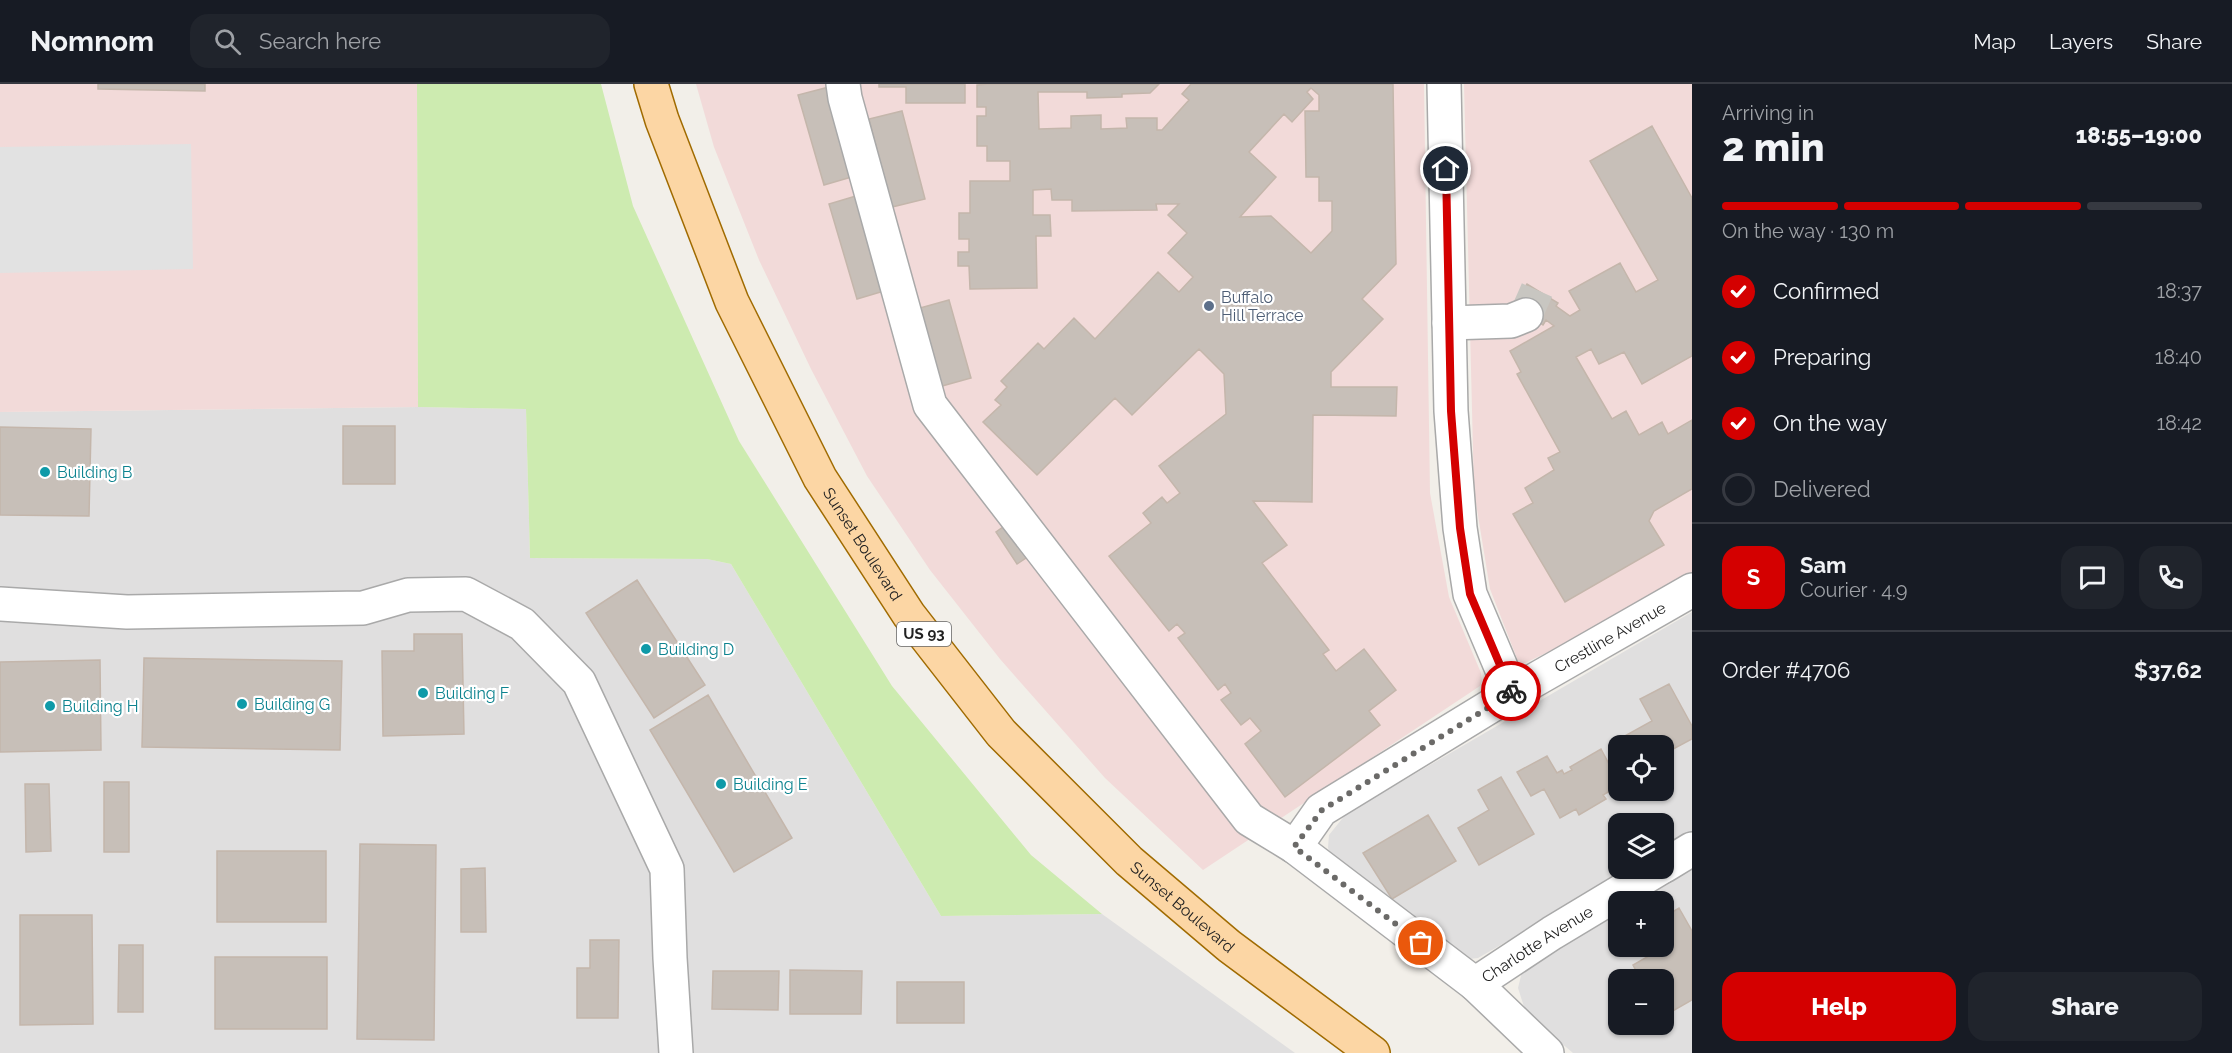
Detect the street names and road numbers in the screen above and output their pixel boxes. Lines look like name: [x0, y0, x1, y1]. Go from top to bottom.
street label: Sunset Boulevard: [819, 484, 906, 604]
street label: Crestline Avenue: [1551, 598, 1669, 676]
road number: US 93: [897, 622, 951, 646]
street label: Sunset Boulevard: [1127, 857, 1239, 956]
street label: Charlotte Avenue: [1478, 901, 1596, 986]

